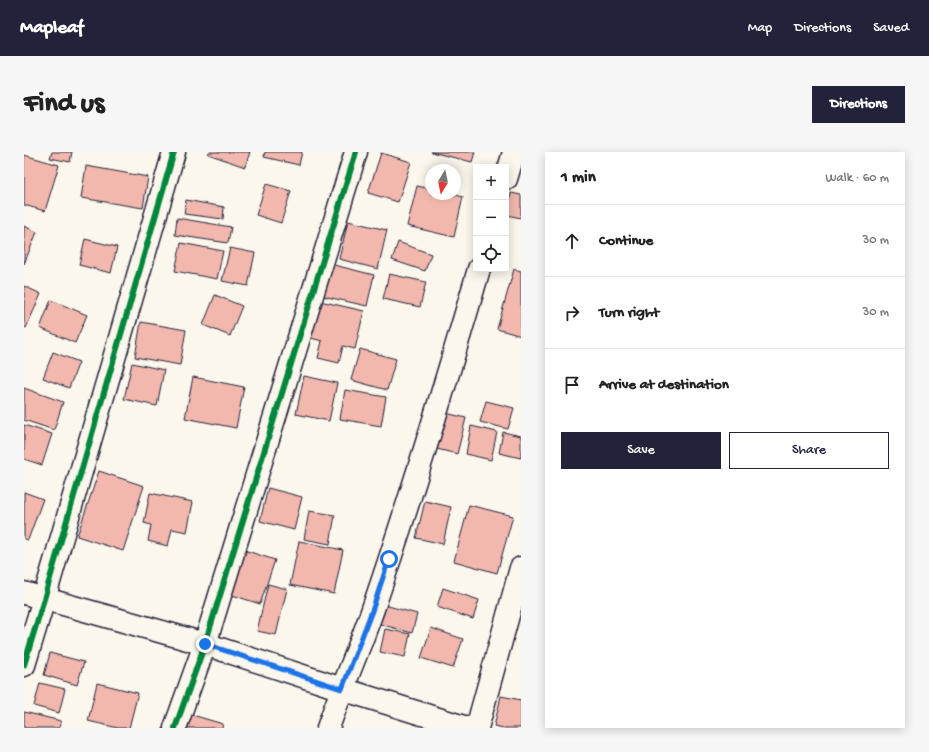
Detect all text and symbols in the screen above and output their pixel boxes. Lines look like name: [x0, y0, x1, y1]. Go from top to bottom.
text: Mapleaf: [20, 17, 83, 40]
text: Map: [748, 20, 772, 37]
text: Directions: [794, 20, 851, 37]
text: Saved: [873, 20, 909, 37]
button: Directions: [812, 86, 905, 123]
text: Find us: [24, 88, 104, 121]
north arrow: [425, 164, 461, 200]
map controls: [473, 164, 509, 272]
button: +: [473, 164, 509, 200]
text: 1 min: [561, 168, 596, 188]
text: Walk · 60 m: [826, 171, 889, 186]
button: −: [473, 200, 509, 236]
icon: ahead: [561, 230, 583, 252]
text: Continue: [599, 232, 653, 250]
text: 30 m: [863, 233, 889, 248]
button: locate: [473, 236, 509, 272]
icon: right: [561, 302, 583, 324]
text: Turn right: [599, 304, 659, 322]
text: 30 m: [863, 305, 889, 320]
icon: arrive: [561, 374, 583, 396]
text: Arrive at destination: [599, 376, 729, 394]
button: Save: [561, 432, 721, 469]
button: Share: [729, 432, 889, 469]
route start: [380, 550, 398, 568]
route end: [196, 635, 214, 653]

